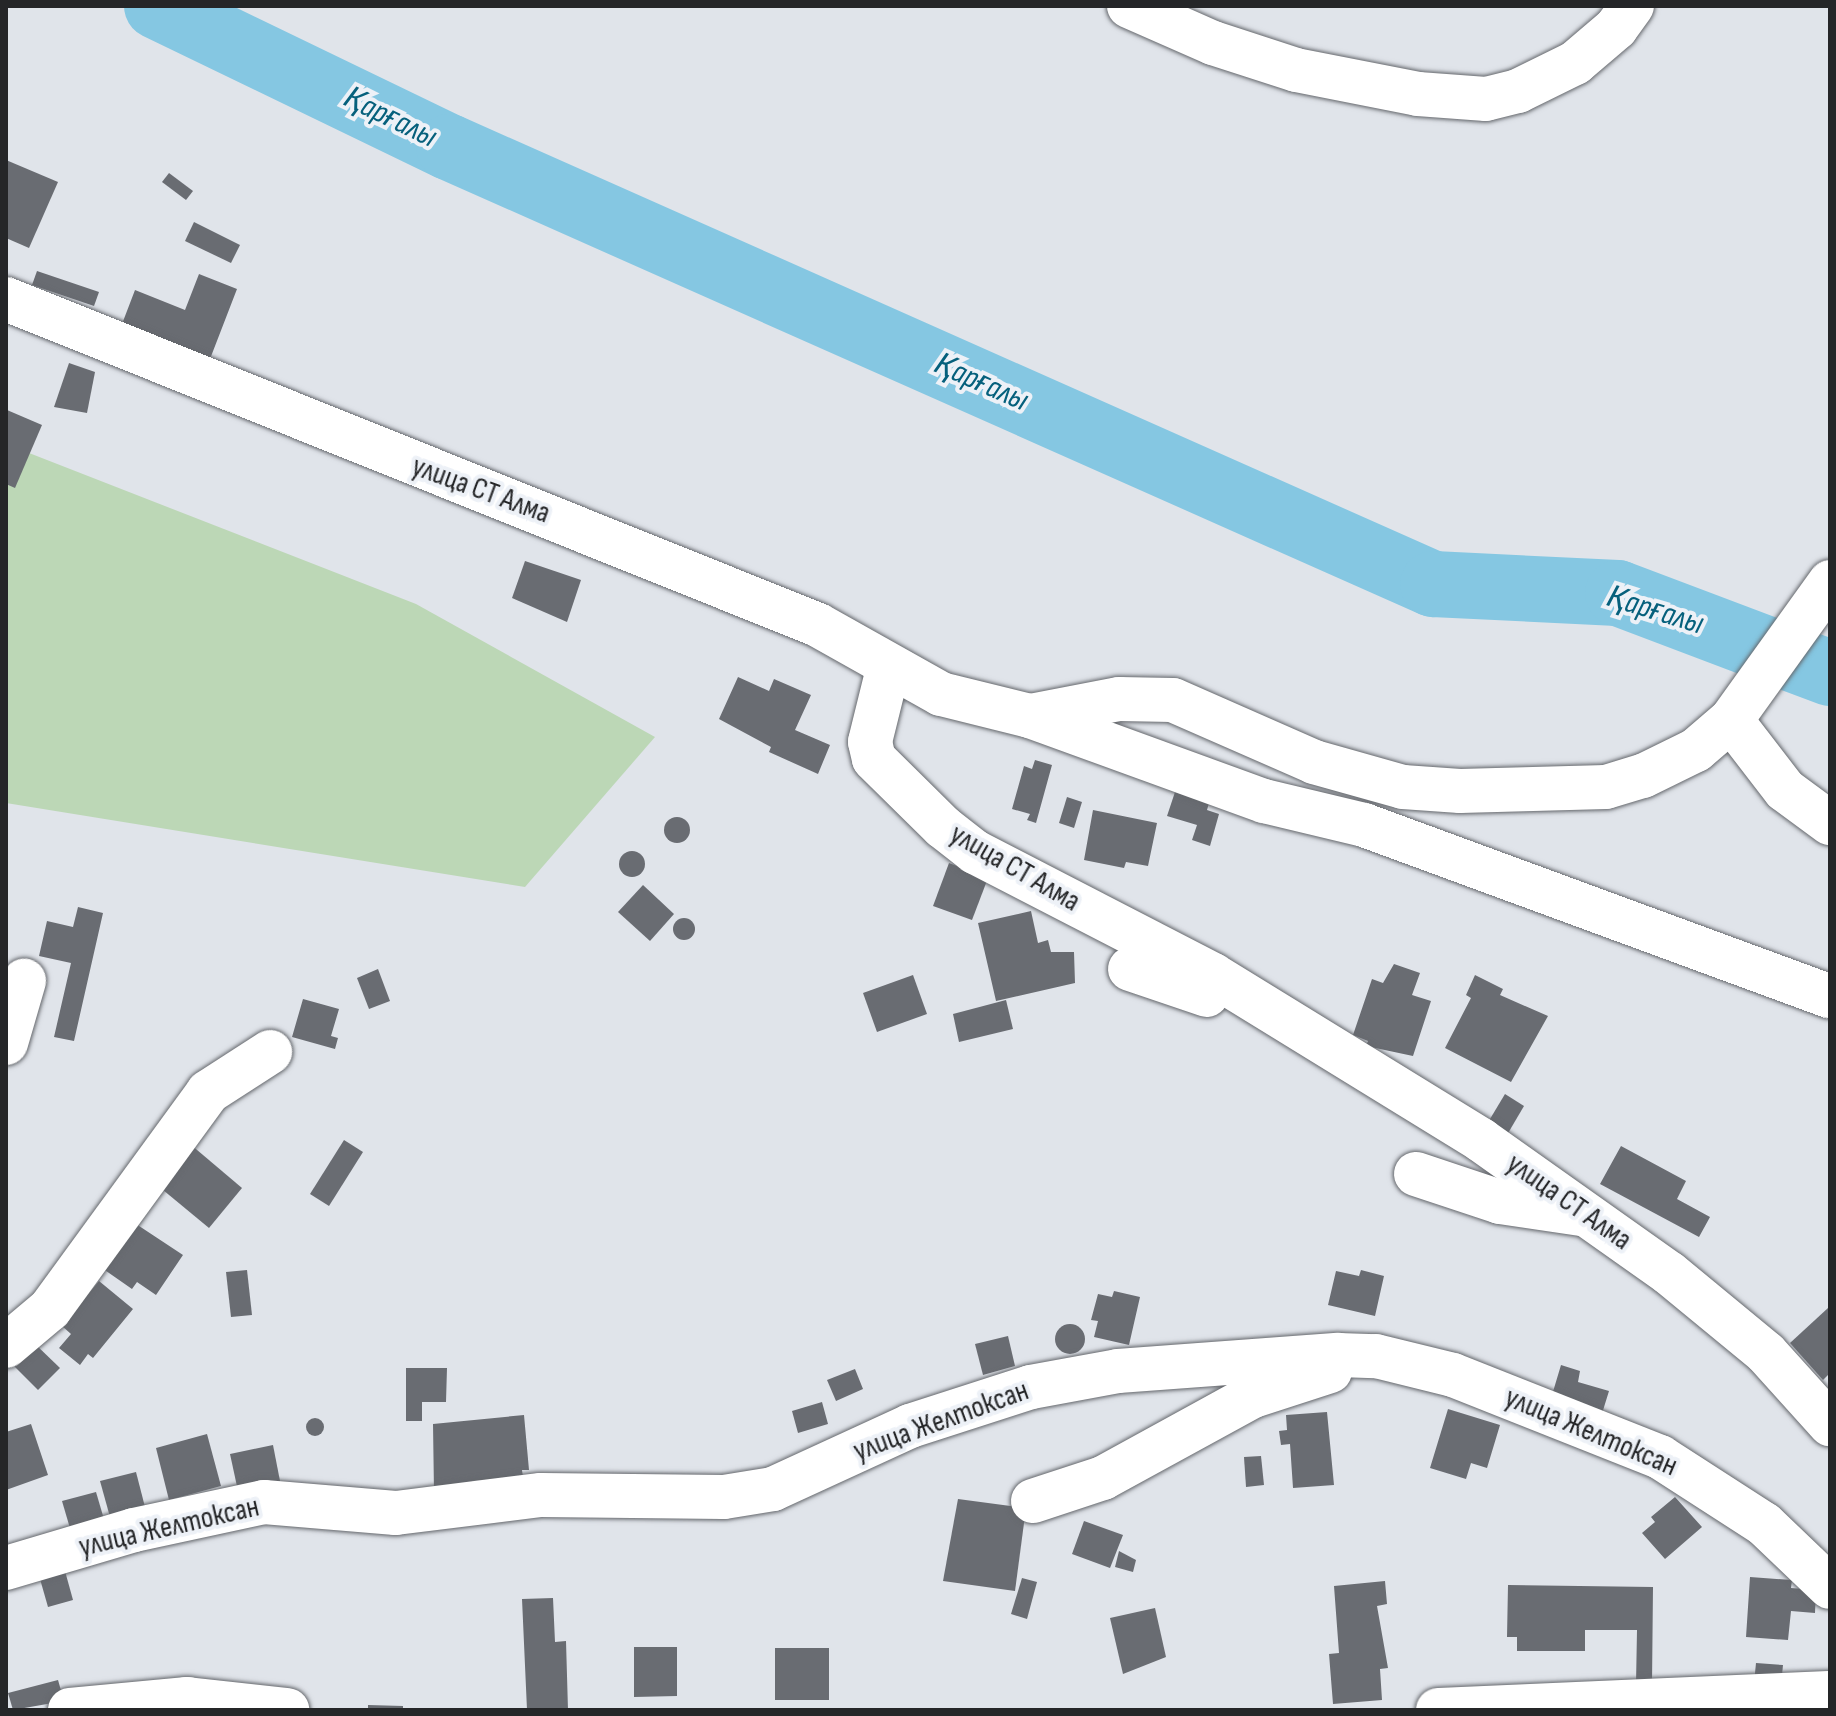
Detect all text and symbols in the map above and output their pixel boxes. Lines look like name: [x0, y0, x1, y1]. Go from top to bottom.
water label: Қарғалы: [337, 79, 443, 157]
water label: Қарғалы: [928, 345, 1034, 421]
street label: улица СТ Алма: [407, 448, 555, 532]
water label: Қарғалы: [1602, 578, 1708, 644]
street label: улица СТ Алма: [943, 816, 1087, 920]
street label: улица СТ Алма: [1500, 1146, 1638, 1258]
street label: улица Желтоксан: [849, 1373, 1033, 1469]
street label: улица Желтоксан: [1499, 1380, 1683, 1484]
street label: улица Желтоксан: [75, 1489, 263, 1565]

